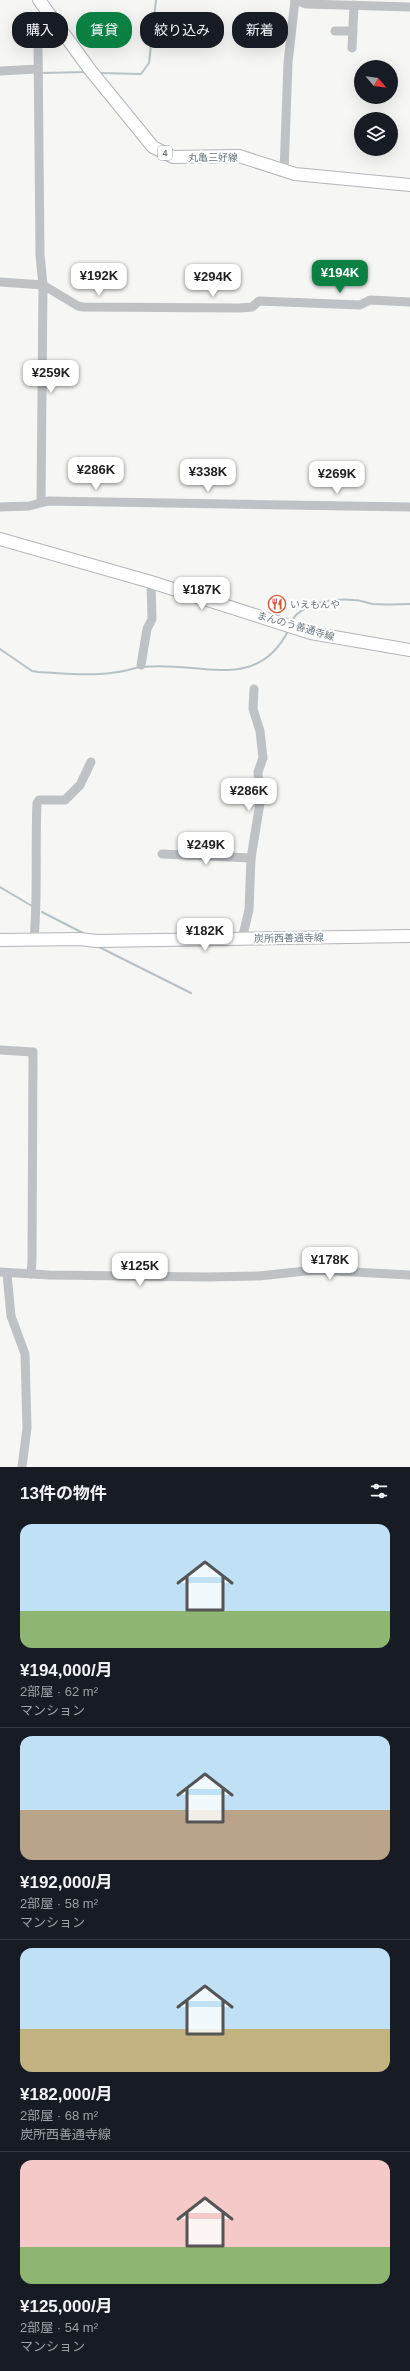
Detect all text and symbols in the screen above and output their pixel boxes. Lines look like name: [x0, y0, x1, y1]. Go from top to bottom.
chip: 購入: [12, 12, 68, 48]
chip: 賃貸: [76, 12, 132, 48]
chip: 絞り込み: [140, 12, 224, 48]
chip: 新着: [232, 12, 288, 48]
north arrow: [354, 60, 398, 104]
map controls: [354, 60, 398, 156]
button: layers: [354, 112, 398, 156]
road number: 4: [158, 146, 172, 160]
street label: 丸亀三好線: [188, 152, 238, 163]
pin: ¥194K: [312, 260, 368, 294]
pin: ¥192K: [71, 263, 127, 297]
pin: ¥294K: [185, 264, 241, 298]
text: ¥194K: [321, 265, 359, 280]
text: ¥192K: [80, 268, 118, 283]
text: ¥294K: [194, 269, 232, 284]
pin: ¥259K: [23, 360, 79, 394]
text: ¥259K: [32, 365, 70, 380]
pin: ¥286K: [68, 457, 124, 491]
pin: ¥338K: [180, 459, 236, 493]
pin: ¥269K: [309, 461, 365, 495]
text: ¥286K: [77, 462, 115, 477]
text: ¥338K: [189, 464, 227, 479]
text: ¥269K: [318, 466, 356, 481]
pin: ¥187K: [174, 577, 230, 611]
text: ¥187K: [183, 582, 221, 597]
restaurant icon: いえもんや: [267, 594, 287, 614]
place label: いえもんや: [290, 599, 340, 610]
street label: まんのう善通寺線: [256, 610, 336, 642]
pin: ¥286K: [221, 778, 277, 812]
text: ¥286K: [230, 783, 268, 798]
pin: ¥249K: [178, 832, 234, 866]
text: ¥249K: [187, 837, 225, 852]
pin: ¥182K: [177, 918, 233, 952]
text: ¥182K: [186, 923, 224, 938]
street label: 炭所西善通寺線: [254, 932, 324, 944]
pin: ¥178K: [302, 1247, 358, 1281]
text: ¥178K: [311, 1252, 349, 1267]
pin: ¥125K: [112, 1253, 168, 1287]
text: ¥125K: [121, 1258, 159, 1273]
icon: filters: [368, 1480, 390, 1502]
text: 13件の物件: [20, 1484, 107, 1503]
icon: home: [169, 1550, 241, 1622]
text: ¥194,000/月: [20, 1661, 113, 1680]
text: 2部屋 · 62 m²: [20, 1684, 98, 1699]
text: マンション: [20, 1703, 85, 1718]
icon: home: [169, 1762, 241, 1834]
text: ¥192,000/月: [20, 1873, 113, 1892]
text: 2部屋 · 58 m²: [20, 1896, 98, 1911]
text: マンション: [20, 1915, 85, 1930]
icon: home: [169, 1974, 241, 2046]
text: ¥182,000/月: [20, 2085, 113, 2104]
text: 2部屋 · 68 m²: [20, 2108, 98, 2123]
text: 炭所西善通寺線: [20, 2127, 111, 2142]
icon: home: [169, 2186, 241, 2258]
text: ¥125,000/月: [20, 2297, 113, 2316]
text: 2部屋 · 54 m²: [20, 2320, 98, 2335]
text: マンション: [20, 2339, 85, 2354]

